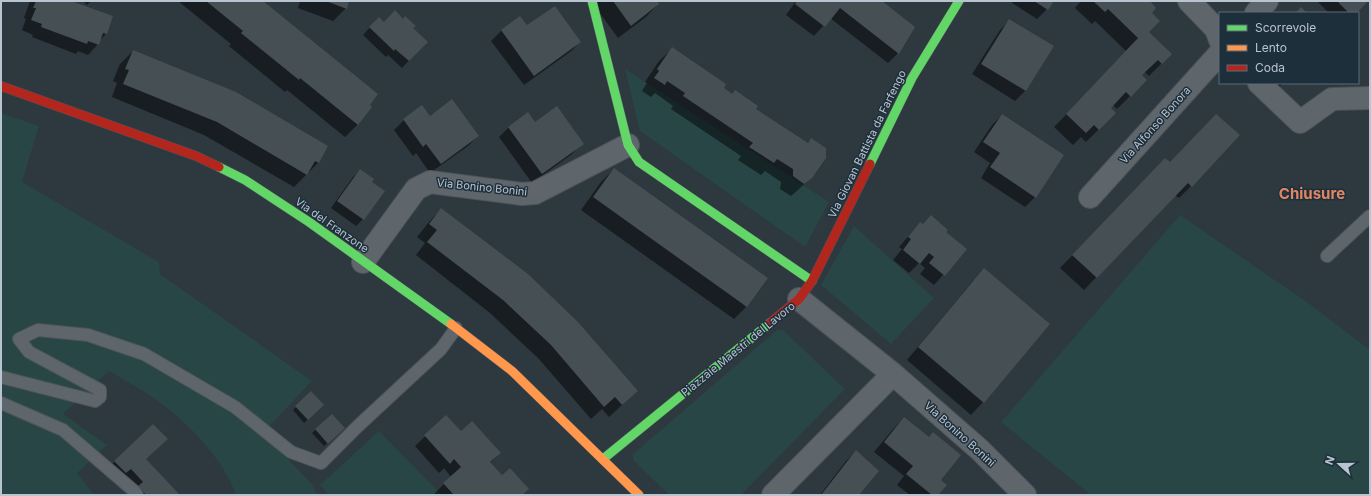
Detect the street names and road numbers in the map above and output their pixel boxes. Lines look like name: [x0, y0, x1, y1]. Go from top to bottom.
street label: Via Giovan Battista da Farfengo: [825, 67, 909, 220]
street label: Via Alfonso Bonora: [1117, 83, 1193, 167]
street label: Via Bonino Bonini: [436, 175, 528, 199]
street label: Via del Franzone: [292, 194, 372, 256]
street label: Piazzale Maestri del Lavoro: [678, 298, 798, 399]
street label: Via Bonino Bonini: [922, 398, 998, 470]

